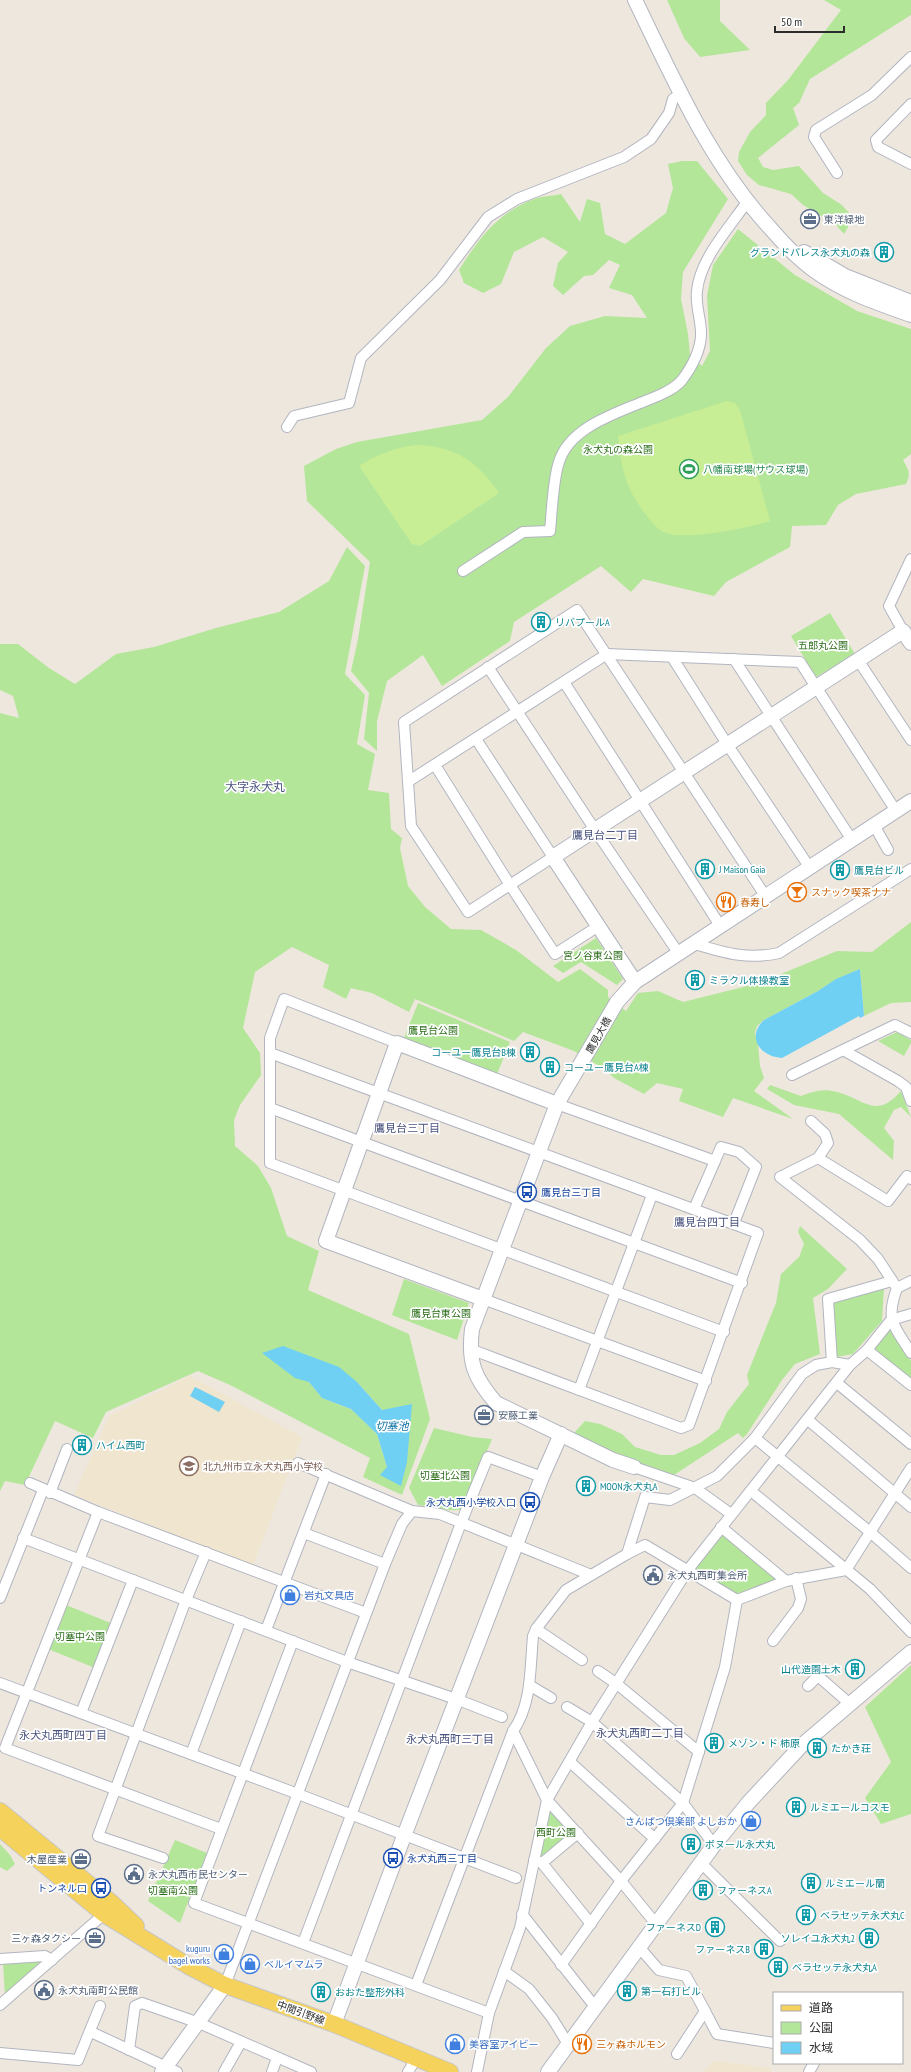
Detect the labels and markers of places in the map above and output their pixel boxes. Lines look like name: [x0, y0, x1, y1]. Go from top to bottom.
office icon: 東洋緑地: [799, 208, 821, 230]
place label: 東洋緑地: [824, 213, 865, 226]
building icon: グランドパレス永犬丸の森: [873, 241, 895, 263]
place label: グランドパレス永犬丸の森: [750, 246, 870, 259]
sports icon: 八幡南球場(サウス球場): [678, 458, 700, 480]
place label: 八幡南球場(サウス球場): [703, 463, 808, 476]
building icon: リバプールA: [530, 611, 552, 633]
place label: リバプールA: [555, 616, 610, 629]
building icon: J Maison Gaia: [694, 858, 716, 880]
building icon: 鷹見台ビル: [829, 859, 851, 881]
place label: J Maison Gaia: [718, 863, 765, 876]
place label: 鷹見台ビル: [854, 864, 904, 877]
bar icon: スナック喫茶ナナ: [786, 881, 808, 903]
place label: スナック喫茶ナナ: [811, 886, 891, 899]
restaurant icon: 春寿し: [715, 891, 737, 913]
place label: 春寿し: [740, 896, 770, 909]
building icon: ミラクル体操教室: [684, 969, 706, 991]
place label: ミラクル体操教室: [709, 974, 789, 987]
building icon: コーユー鷹見台B棟: [519, 1041, 541, 1063]
place label: コーユー鷹見台B棟: [431, 1046, 516, 1059]
building icon: コーユー鷹見台A棟: [539, 1056, 561, 1078]
place label: コーユー鷹見台A棟: [564, 1061, 649, 1074]
bus stop icon: 鷹見台三丁目: [516, 1181, 538, 1203]
place label: 鷹見台三丁目: [541, 1186, 601, 1199]
office icon: 安藤工業: [473, 1404, 495, 1426]
place label: 安藤工業: [498, 1409, 538, 1422]
building icon: ハイム西町: [71, 1434, 93, 1456]
place label: ハイム西町: [96, 1439, 146, 1452]
school or university icon: 北九州市立永犬丸西小学校: [178, 1455, 200, 1477]
place label: 北九州市立永犬丸西小学校: [203, 1460, 323, 1473]
building icon: MOON永犬丸A: [575, 1475, 597, 1497]
place label: MOON永犬丸A: [600, 1480, 658, 1493]
bus stop icon: 永犬丸西小学校入口: [519, 1491, 541, 1513]
place label: 永犬丸西小学校入口: [426, 1496, 516, 1509]
public building icon: 永犬丸西町集会所: [642, 1564, 664, 1586]
place label: 永犬丸西町集会所: [667, 1569, 747, 1582]
shop icon: 岩丸文具店: [279, 1584, 301, 1606]
place label: 岩丸文具店: [304, 1589, 354, 1602]
building icon: 山代造園土木: [844, 1658, 866, 1680]
place label: 山代造園土木: [781, 1663, 841, 1676]
building icon: メゾン・ド 柿原: [703, 1732, 725, 1754]
place label: メゾン・ド 柿原: [728, 1737, 800, 1750]
building icon: たかき荘: [806, 1737, 828, 1759]
place label: たかき荘: [831, 1742, 871, 1755]
building icon: ルミエールコスモ: [785, 1796, 807, 1818]
place label: ルミエールコスモ: [810, 1801, 890, 1814]
shop icon: さんぱつ倶楽部 よしおか: [740, 1810, 762, 1832]
place label: さんぱつ倶楽部 よしおか: [625, 1815, 737, 1828]
building icon: ボヌール永犬丸: [680, 1833, 702, 1855]
place label: ボヌール永犬丸: [705, 1838, 775, 1851]
bus stop icon: 永犬丸西三丁目: [382, 1847, 404, 1869]
office icon: 木屋産業: [70, 1848, 92, 1870]
place label: 永犬丸西三丁目: [407, 1852, 477, 1865]
place label: 木屋産業: [27, 1853, 67, 1866]
public building icon: 永犬丸西市民センター: [123, 1863, 145, 1885]
place label: 永犬丸西市民センター: [148, 1868, 248, 1881]
building icon: ルミエール蘭: [800, 1872, 822, 1894]
bus stop icon: トンネル口: [90, 1877, 112, 1899]
place label: ルミエール蘭: [825, 1877, 885, 1890]
building icon: ファーネスA: [692, 1879, 714, 1901]
place label: トンネル口: [37, 1882, 87, 1895]
place label: ファーネスA: [717, 1884, 772, 1897]
building icon: ベラセッテ永犬丸C: [795, 1904, 817, 1926]
place label: ベラセッテ永犬丸C: [820, 1909, 905, 1922]
building icon: ファーネスD: [704, 1916, 726, 1938]
place label: ファーネスD: [646, 1921, 701, 1934]
office icon: 三ヶ森タクシー: [84, 1927, 106, 1949]
building icon: ソレイユ永犬丸2: [858, 1927, 880, 1949]
place label: 三ヶ森タクシー: [11, 1932, 81, 1945]
place label: ソレイユ永犬丸2: [781, 1932, 855, 1945]
building icon: ファーネスB: [753, 1938, 775, 1960]
place label: kuguru bagel works: [169, 1942, 211, 1967]
shop icon: kuguru bagel works: [213, 1943, 235, 1965]
place label: ファーネスB: [695, 1943, 750, 1956]
shop icon: ベルイマムラ: [239, 1953, 261, 1975]
building icon: ベラセッテ永犬丸A: [767, 1956, 789, 1978]
place label: ベルイマムラ: [264, 1958, 324, 1971]
place label: ベラセッテ永犬丸A: [792, 1961, 877, 1974]
public building icon: 永犬丸南町公民館: [33, 1979, 55, 2001]
building icon: 第一石打ビル: [616, 1980, 638, 2002]
building icon: おおた整形外科: [310, 1981, 332, 2003]
place label: 永犬丸南町公民館: [58, 1984, 138, 1997]
place label: 第一石打ビル: [641, 1985, 701, 1998]
place label: おおた整形外科: [335, 1986, 405, 1999]
shop icon: 美容室アイビー: [444, 2033, 466, 2055]
restaurant icon: 三ヶ森ホルモン: [571, 2033, 593, 2055]
place label: 美容室アイビー: [469, 2038, 539, 2051]
place label: 三ヶ森ホルモン: [596, 2038, 666, 2051]

